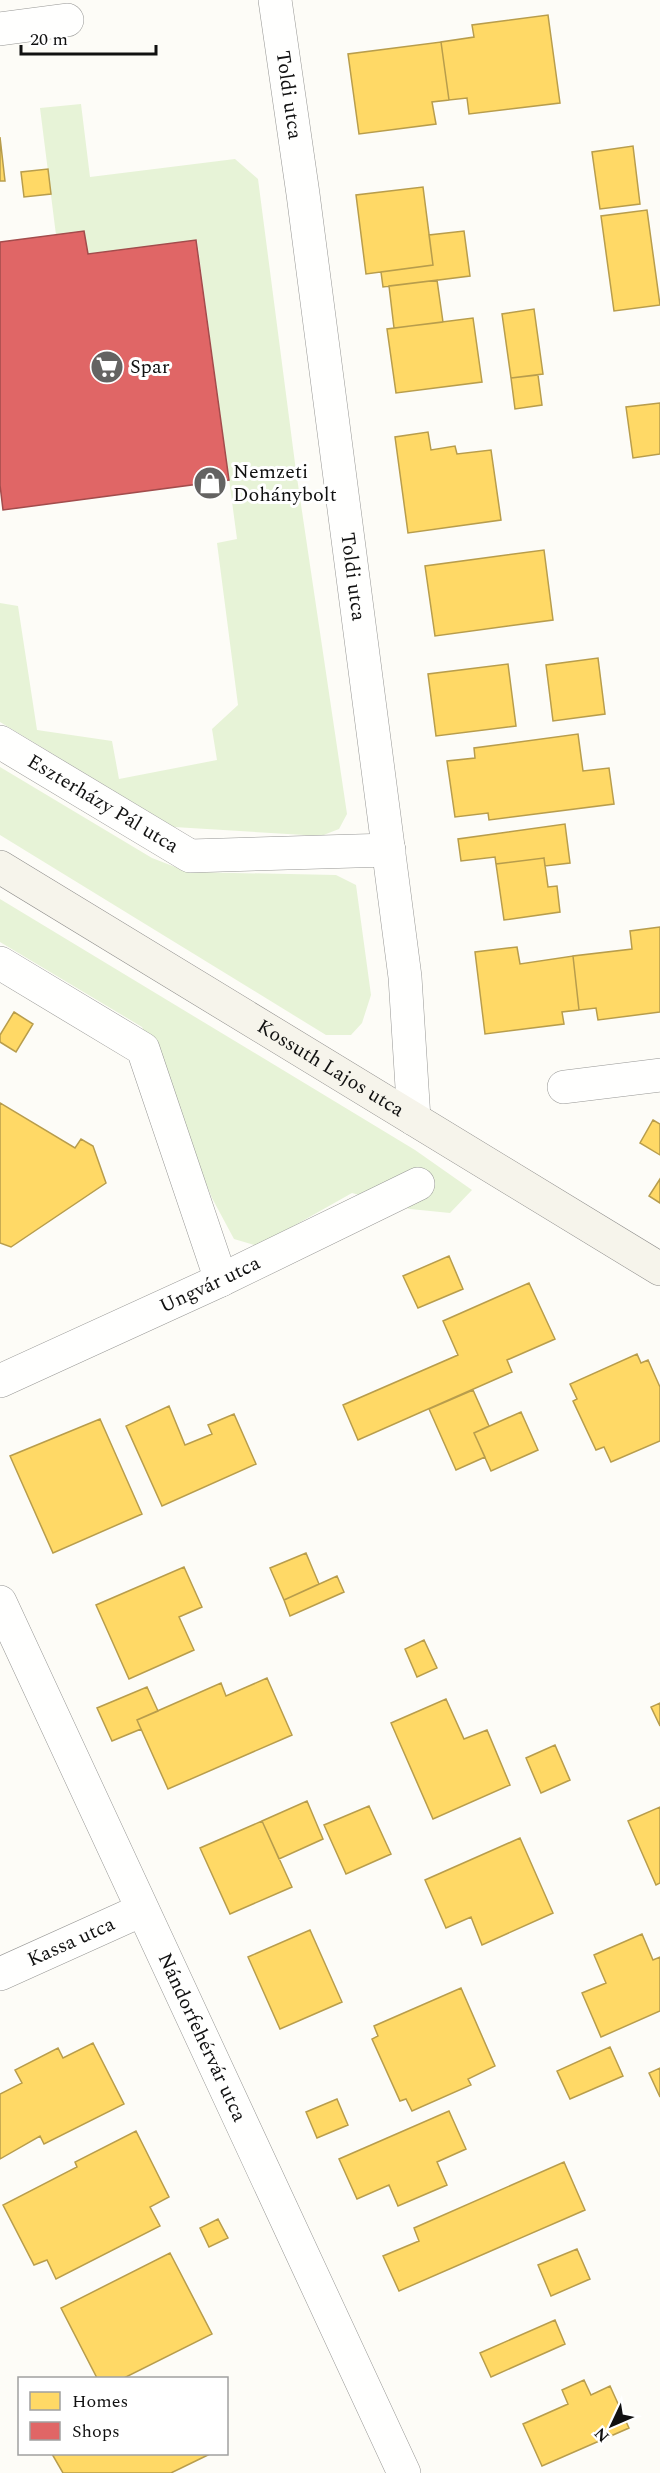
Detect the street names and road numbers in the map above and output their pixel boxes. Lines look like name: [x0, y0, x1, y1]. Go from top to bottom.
street label: Toldi utca: [267, 49, 310, 142]
street label: Toldi utca: [332, 531, 374, 623]
street label: Eszterházy Pál utca: [21, 747, 185, 861]
street label: Kossuth Lajos utca: [251, 1012, 410, 1125]
street label: Ungvár utca: [155, 1248, 266, 1321]
street label: Kassa utca: [22, 1909, 120, 1975]
street label: Nándorfehérvár utca: [150, 1948, 254, 2127]

